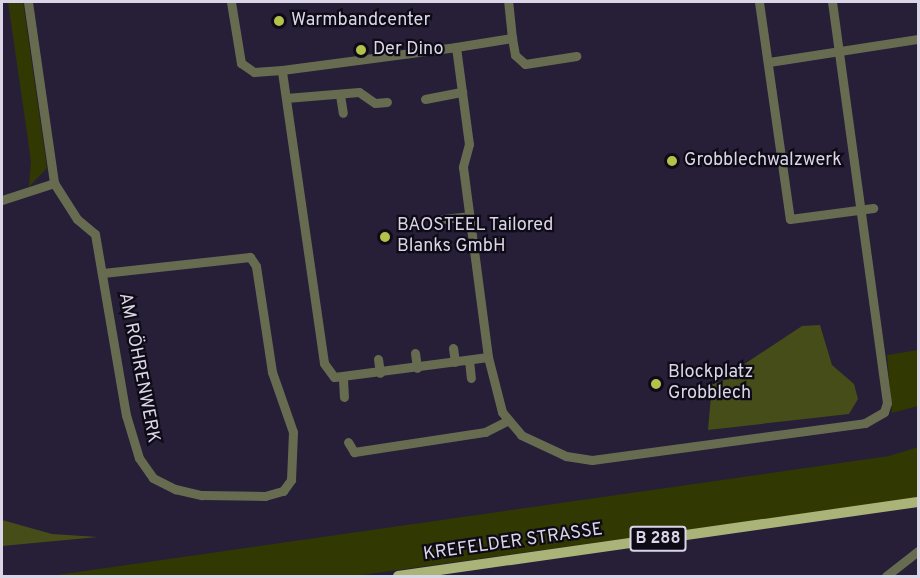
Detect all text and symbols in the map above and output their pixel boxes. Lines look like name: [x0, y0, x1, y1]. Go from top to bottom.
place label: Warmbandcenter: [291, 10, 430, 32]
marker: Warmbandcenter: [272, 14, 286, 28]
place label: Der Dino: [373, 39, 443, 61]
marker: Der Dino: [354, 43, 368, 57]
place label: Grobblechwalzwerk: [684, 150, 842, 172]
marker: Grobblechwalzwerk: [665, 154, 679, 168]
place label: BAOSTEEL Tailored Blanks GmbH: [397, 216, 555, 258]
marker: BAOSTEEL Tailored Blanks GmbH: [378, 230, 392, 244]
street label: AM RÖHRENWERK: [113, 291, 163, 445]
place label: Blockplatz Grobblech: [668, 363, 753, 406]
marker: Blockplatz Grobblech: [649, 377, 663, 391]
street label: KREFELDER STRASSE: [422, 520, 604, 566]
road number: B 288: [630, 526, 686, 552]

